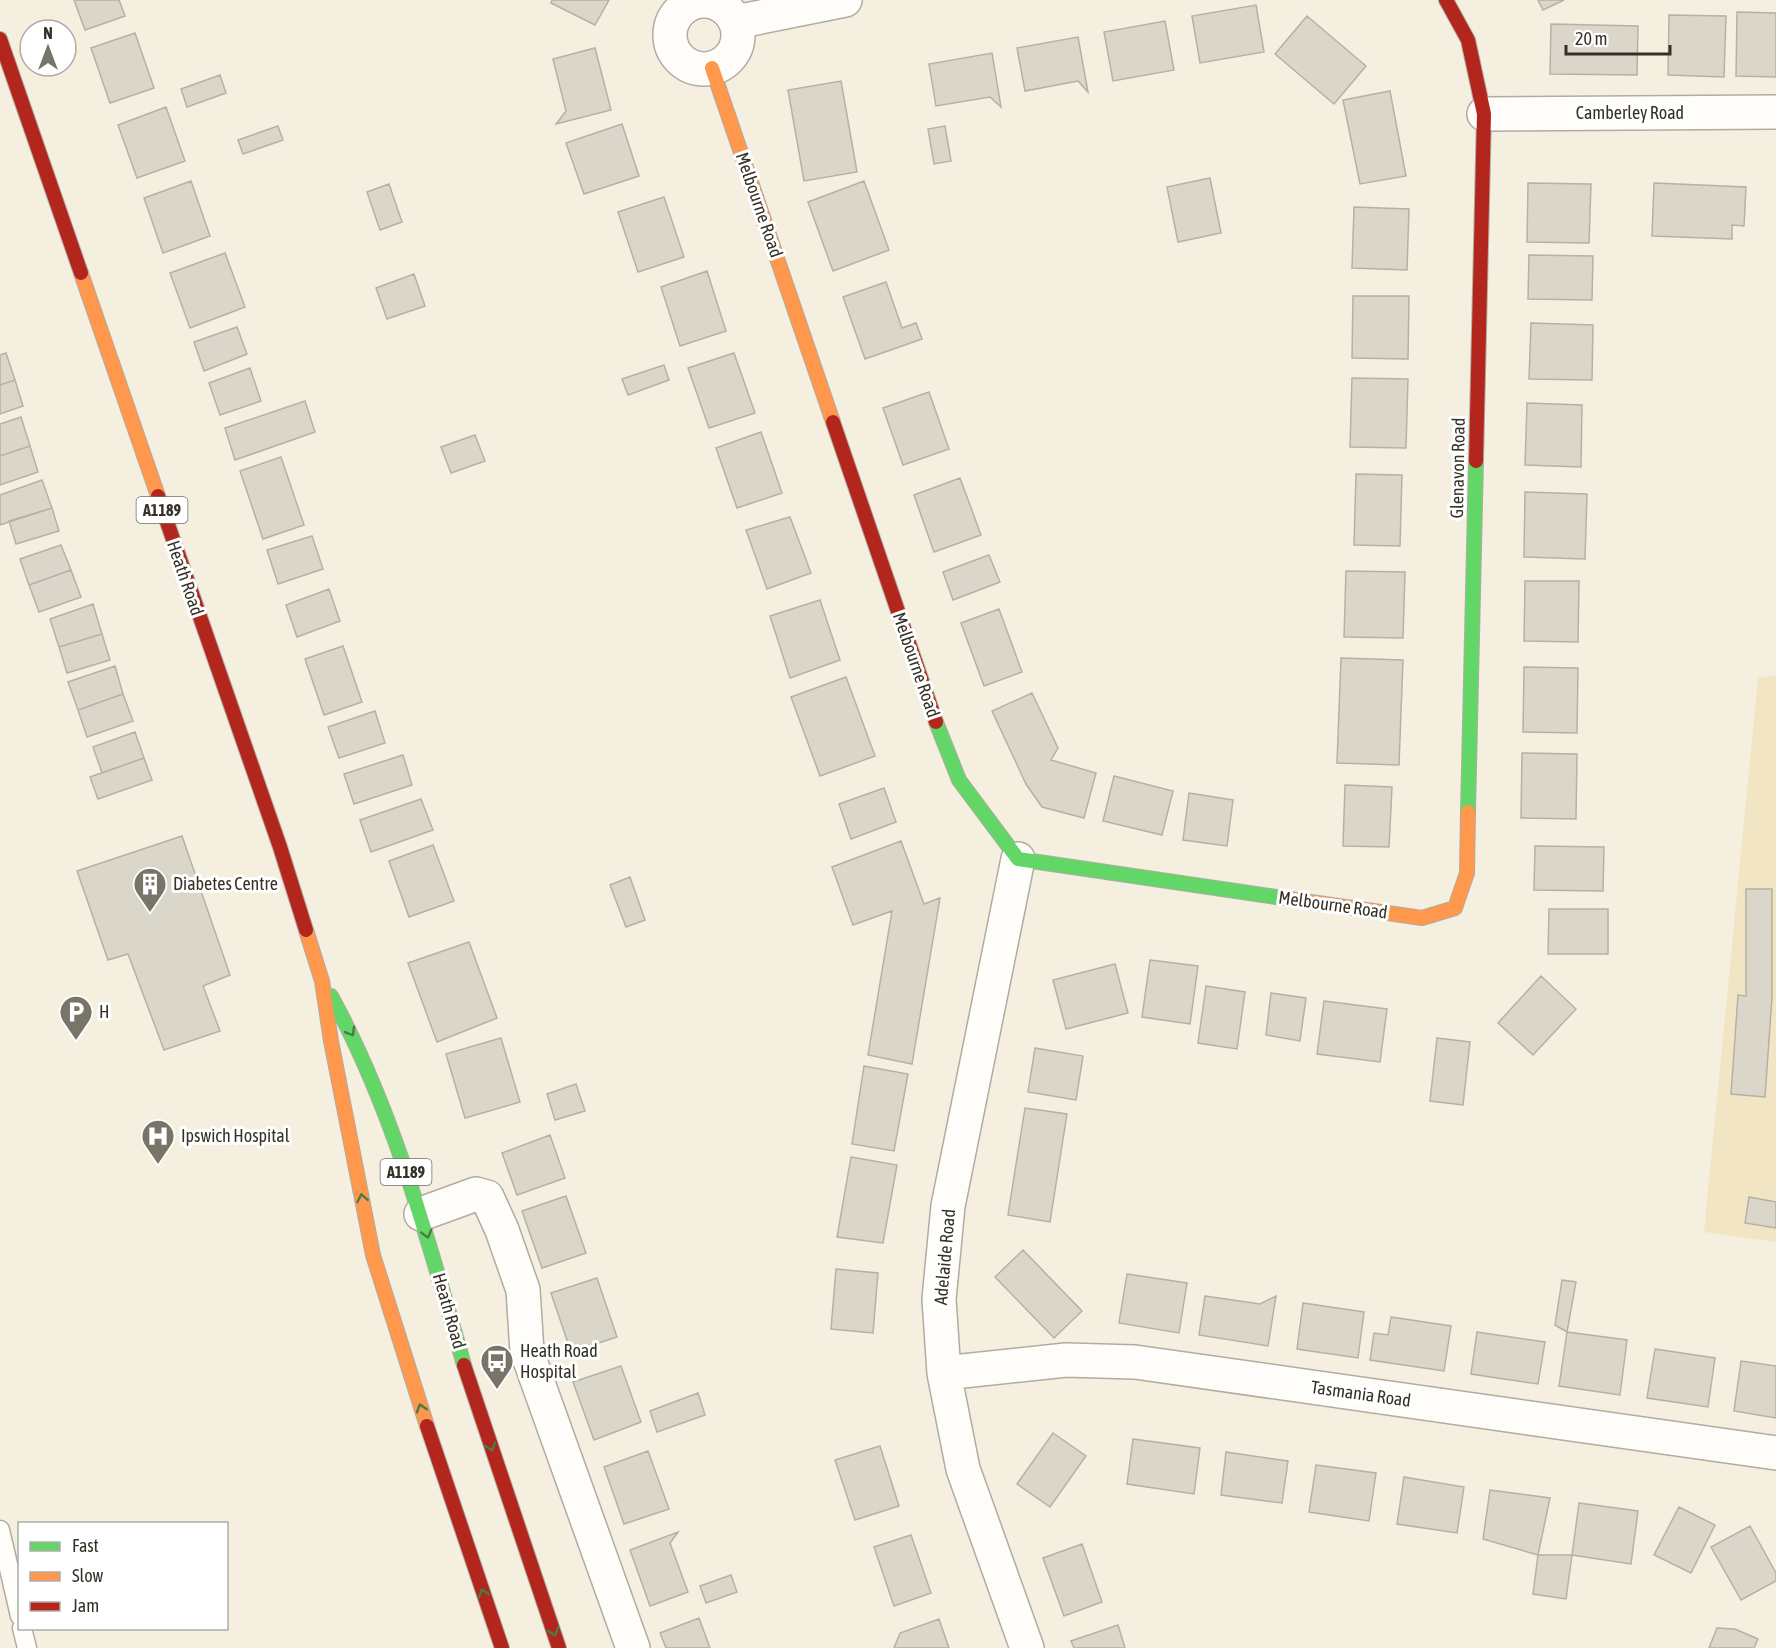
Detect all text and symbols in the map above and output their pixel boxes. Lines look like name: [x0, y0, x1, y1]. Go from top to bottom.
north arrow: [18, 18, 78, 78]
scale bar: [1566, 18, 1670, 56]
text: N: [43, 24, 53, 42]
text: 20 m: [1575, 28, 1607, 49]
street label: Camberley Road: [1576, 102, 1684, 123]
street label: Melbourne Road: [732, 150, 787, 260]
street label: Glenavon Road: [1446, 417, 1469, 518]
road number: A1189: [136, 497, 188, 523]
street label: Heath Road: [163, 538, 208, 618]
street label: Melbourne Road: [889, 610, 944, 720]
building icon: Diabetes Centre: [132, 866, 168, 913]
place label: Diabetes Centre: [173, 873, 278, 894]
street label: Melbourne Road: [1277, 886, 1389, 923]
parking icon: H: [58, 994, 94, 1041]
place label: H: [99, 1001, 109, 1022]
one-way arrow: [344, 1026, 355, 1037]
hospital icon: Ipswich Hospital: [140, 1118, 176, 1165]
place label: Ipswich Hospital: [181, 1125, 290, 1146]
road number: A1189: [380, 1159, 432, 1185]
one-way arrow: [356, 1193, 369, 1203]
street label: Adelaide Road: [930, 1208, 959, 1306]
one-way arrow: [420, 1229, 432, 1239]
street label: Heath Road: [429, 1271, 470, 1351]
place label: Heath Road Hospital: [520, 1340, 598, 1382]
bus stop icon: Heath Road Hospital: [479, 1343, 515, 1390]
street label: Tasmania Road: [1310, 1376, 1412, 1411]
one-way arrow: [416, 1403, 428, 1414]
one-way arrow: [484, 1441, 497, 1452]
legend: [18, 1522, 228, 1630]
text: Fast: [72, 1535, 99, 1556]
text: Slow: [72, 1565, 103, 1586]
one-way arrow: [478, 1588, 490, 1599]
text: Jam: [72, 1595, 99, 1616]
one-way arrow: [546, 1626, 559, 1637]

